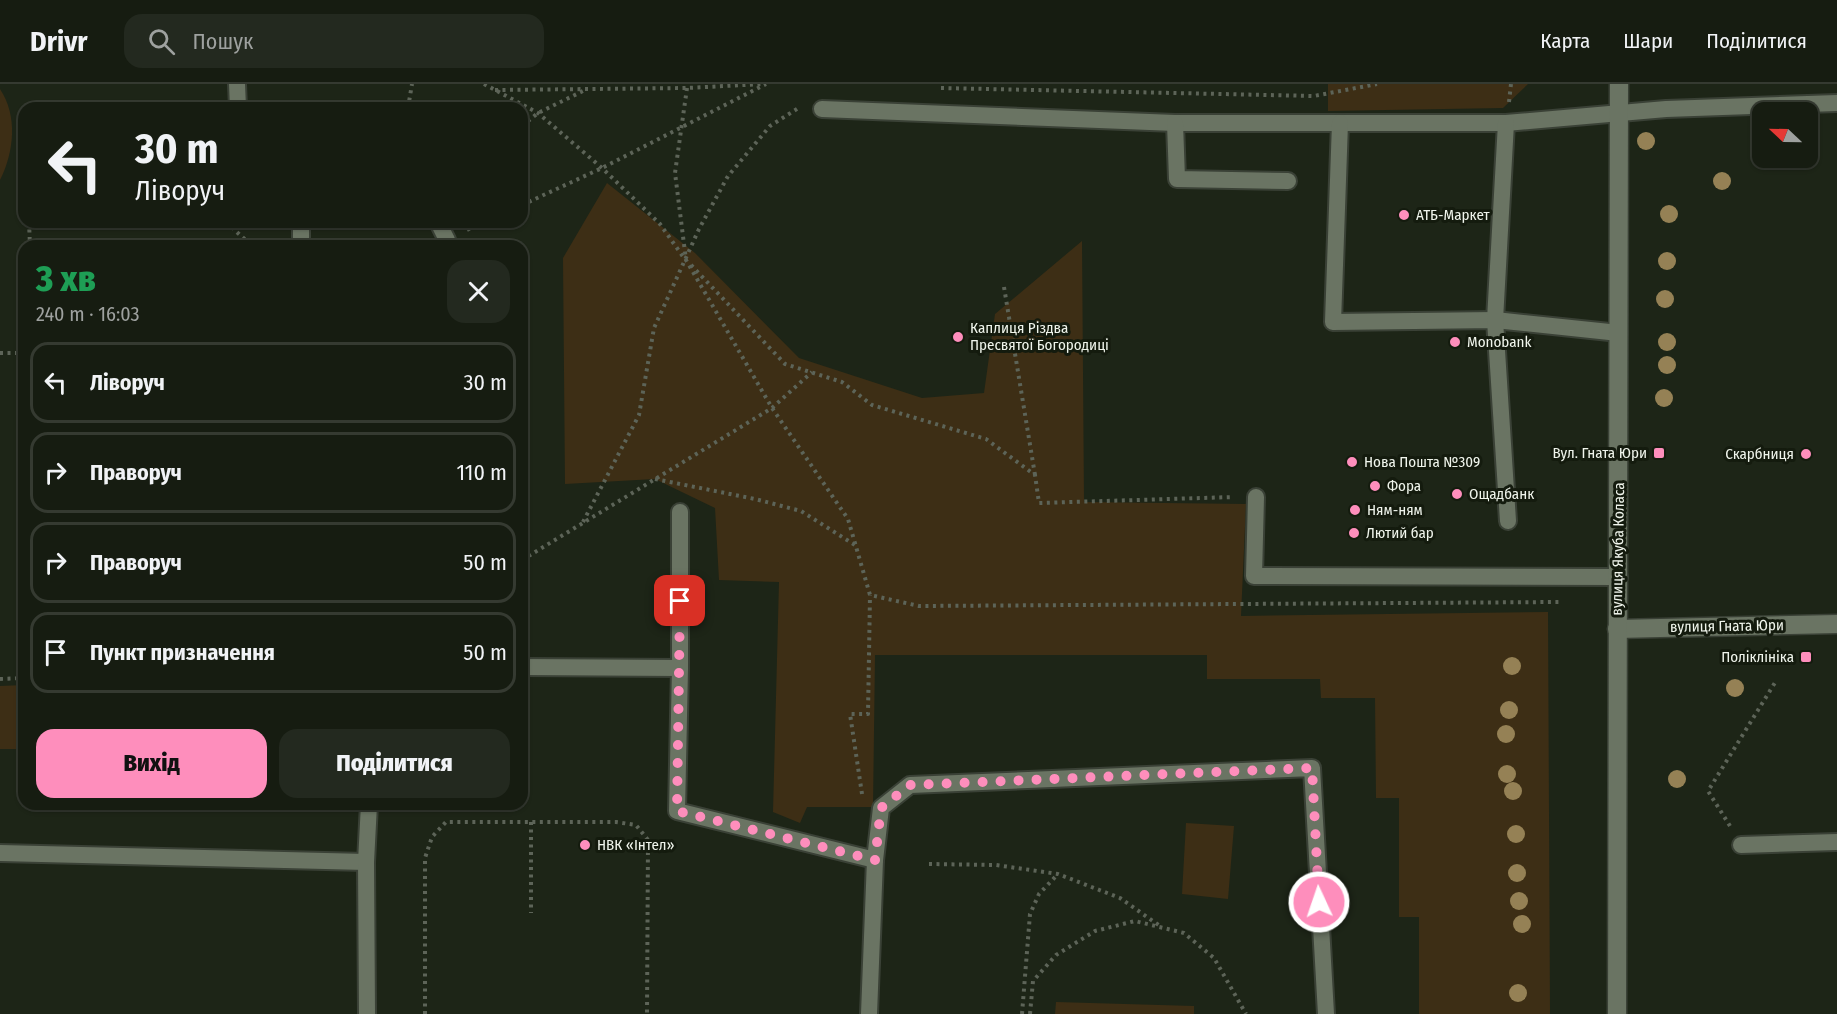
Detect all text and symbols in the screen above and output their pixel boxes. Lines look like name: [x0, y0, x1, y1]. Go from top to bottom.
search box: [124, 14, 544, 68]
text: Drivr: [30, 25, 88, 58]
icon: search: [145, 25, 178, 58]
text: Пошук: [193, 28, 253, 55]
text: Карта: [1540, 28, 1590, 54]
text: Шари: [1623, 28, 1673, 54]
text: Поділитися: [1706, 28, 1807, 54]
north arrow: [1752, 102, 1818, 168]
map controls: [1752, 102, 1818, 168]
text: 30 m: [135, 124, 219, 174]
icon: left: [36, 126, 114, 204]
text: Ліворуч: [135, 175, 225, 207]
place label: АТБ-Маркет: [1416, 206, 1490, 224]
marker: АТБ-Маркет: [1397, 208, 1411, 222]
text: 3 хв: [36, 257, 96, 301]
button: close: [447, 260, 510, 323]
text: 240 m · 16:03: [36, 302, 139, 326]
place label: Каплиця Різдва Пресвятої Богородиці: [970, 319, 1109, 354]
marker: Каплиця Різдва Пресвятої Богородиці: [951, 330, 965, 344]
place label: Monobank: [1467, 333, 1531, 351]
marker: Monobank: [1448, 335, 1462, 349]
icon: left: [39, 366, 72, 399]
text: Ліворуч: [90, 369, 165, 396]
text: 30 m: [464, 369, 507, 396]
place label: Вул. Гната Юри: [1552, 444, 1647, 462]
place label: Скарбниця: [1725, 445, 1794, 463]
marker: Вул. Гната Юри: [1652, 446, 1666, 460]
marker: Скарбниця: [1799, 447, 1813, 461]
place label: Нова Пошта №309: [1364, 453, 1480, 471]
marker: Нова Пошта №309: [1345, 455, 1359, 469]
icon: right: [39, 456, 72, 489]
text: Праворуч: [90, 459, 182, 486]
text: 110 m: [457, 459, 507, 486]
place label: Фора: [1387, 477, 1421, 495]
marker: Фора: [1368, 479, 1382, 493]
street label: вулиця Якуба Коласа: [1608, 482, 1628, 616]
place label: Ощадбанк: [1469, 485, 1534, 503]
marker: Ощадбанк: [1450, 487, 1464, 501]
place label: Ням-ням: [1367, 501, 1423, 519]
marker: Ням-ням: [1348, 503, 1362, 517]
place label: Лютий бар: [1366, 524, 1434, 542]
marker: Лютий бар: [1347, 526, 1361, 540]
icon: right: [39, 546, 72, 579]
text: Праворуч: [90, 549, 182, 576]
text: 50 m: [463, 549, 507, 576]
pin: [654, 575, 705, 626]
icon: arrive: [663, 584, 696, 617]
street label: вулиця Гната Юри: [1670, 616, 1784, 636]
icon: arrive: [39, 636, 72, 669]
text: Пункт призначення: [90, 639, 275, 666]
text: 50 m: [463, 639, 507, 666]
place label: Поліклініка: [1721, 648, 1794, 666]
marker: Поліклініка: [1799, 650, 1813, 664]
button: Вихід: [36, 729, 267, 798]
button: Поділитися: [279, 729, 510, 798]
place label: НВК «Інтел»: [597, 836, 675, 854]
marker: НВК «Інтел»: [578, 838, 592, 852]
position arrow: [1287, 870, 1351, 934]

